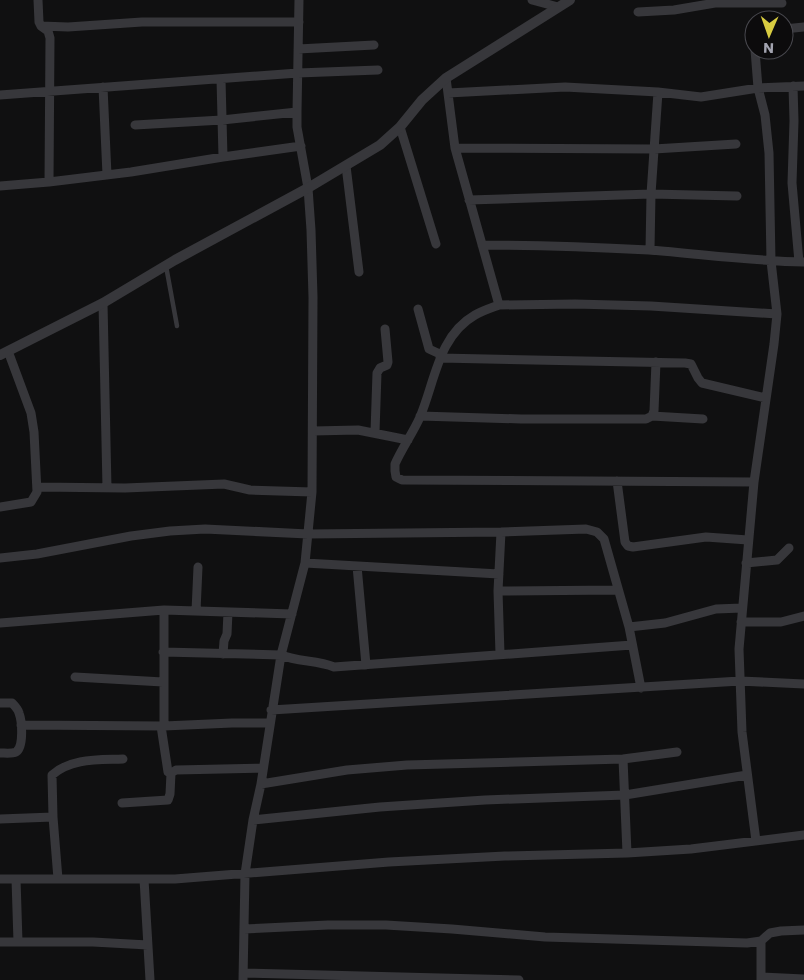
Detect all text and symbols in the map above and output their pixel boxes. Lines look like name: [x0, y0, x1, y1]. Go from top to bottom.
north arrow: [744, 10, 794, 60]
text: N: [763, 38, 774, 58]

